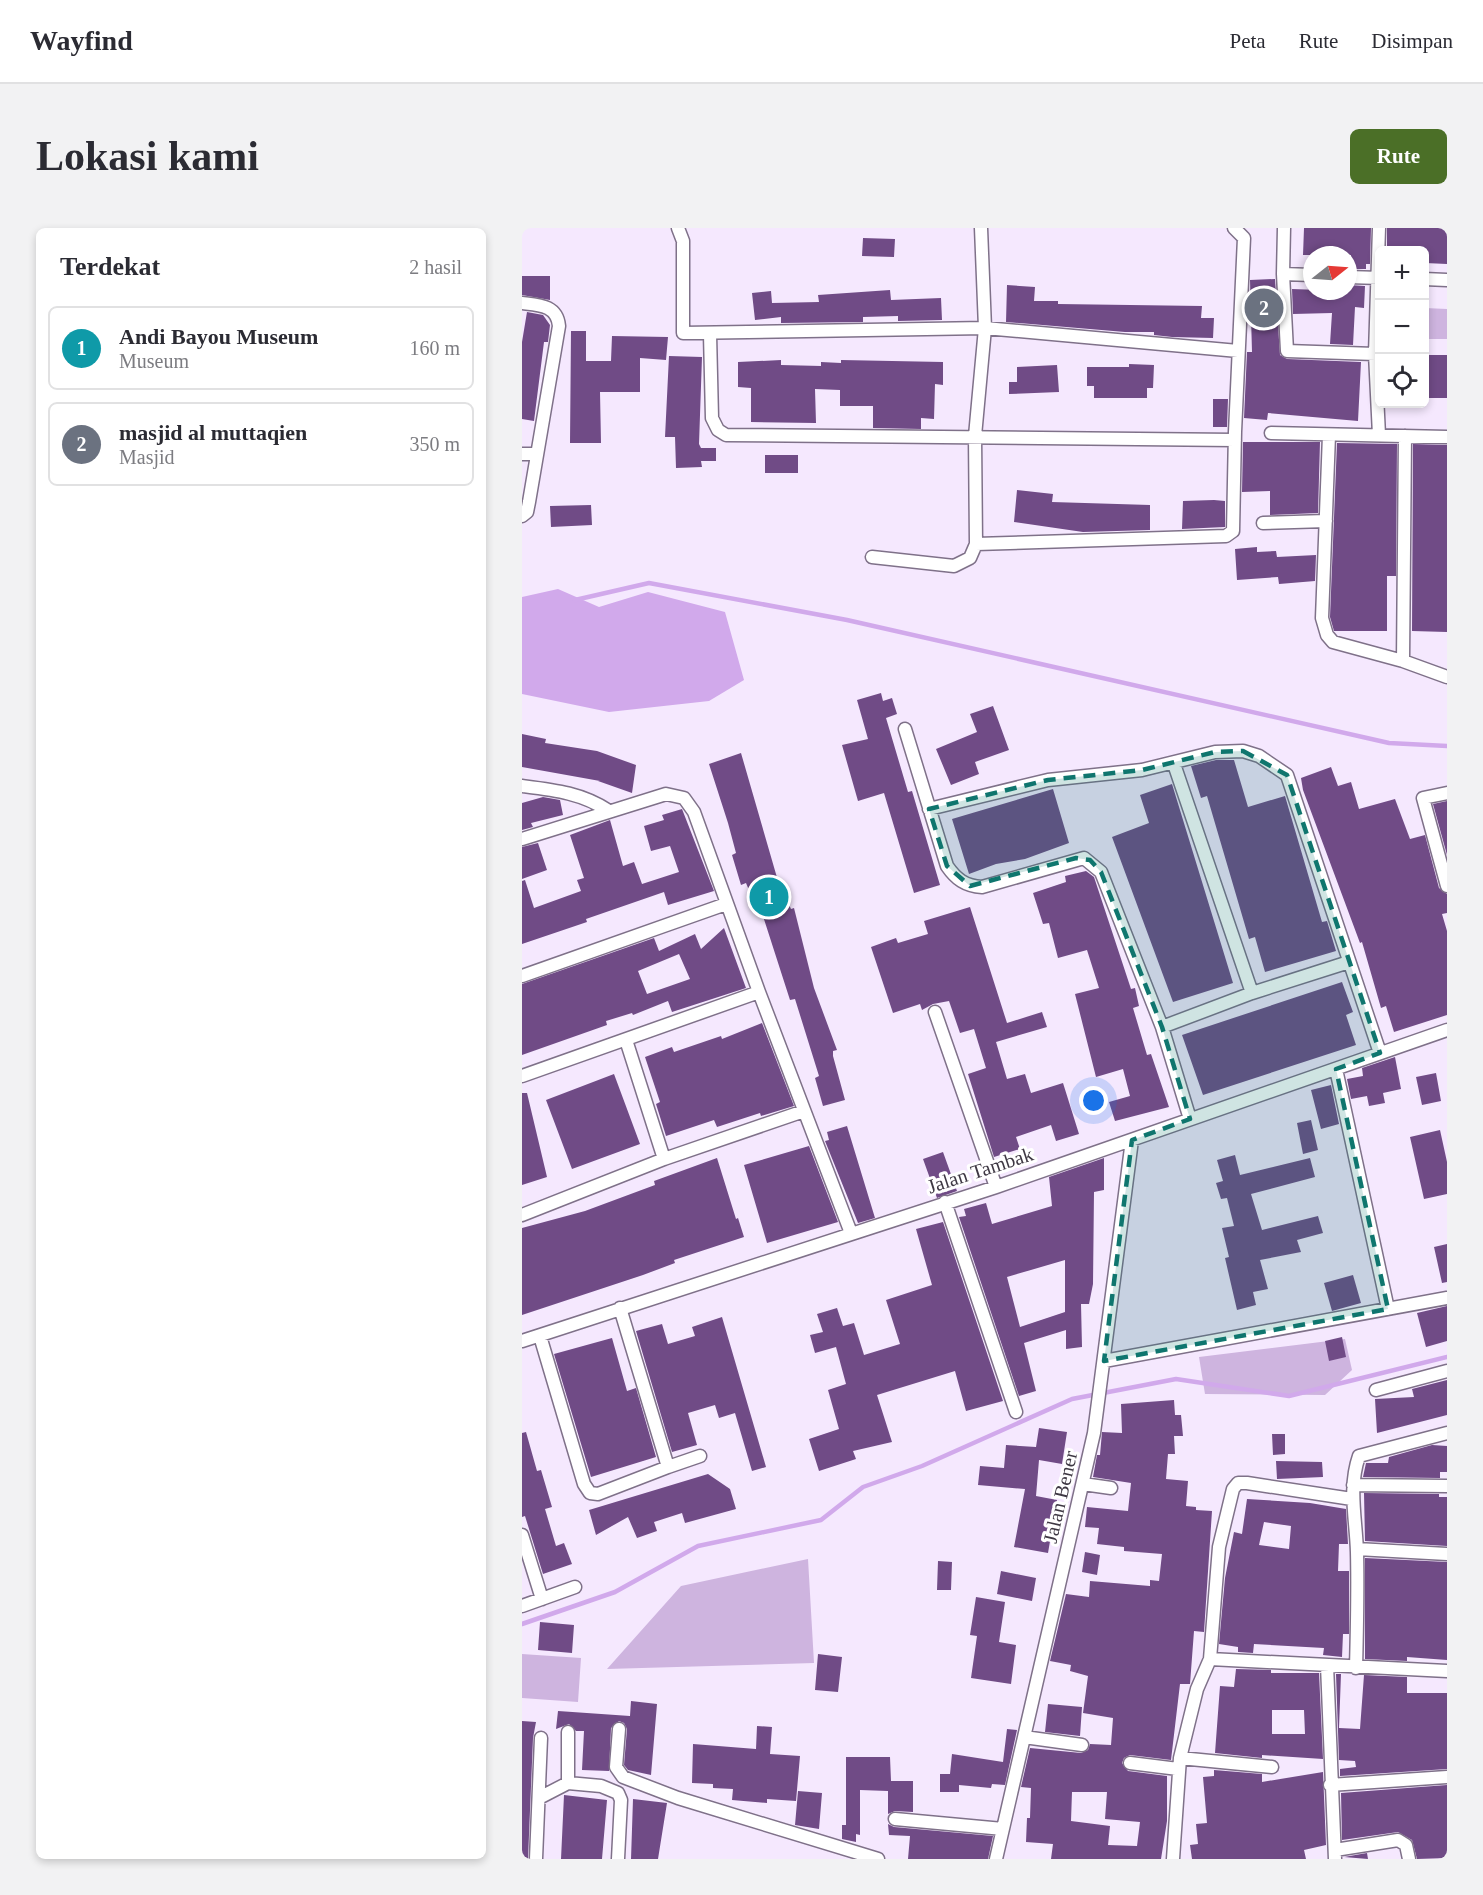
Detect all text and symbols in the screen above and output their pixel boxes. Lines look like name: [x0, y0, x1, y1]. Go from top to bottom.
text: Wayfind: [30, 25, 133, 56]
text: Peta: [1230, 29, 1266, 53]
text: Rute: [1299, 29, 1338, 53]
text: Disimpan: [1371, 29, 1453, 53]
button: Rute: [1350, 129, 1447, 184]
text: Lokasi kami: [36, 133, 259, 179]
north arrow: [1303, 246, 1357, 300]
map controls: [1375, 246, 1429, 408]
button: +: [1375, 246, 1429, 300]
text: Terdekat: [60, 252, 160, 281]
text: 2 hasil: [409, 256, 462, 278]
pin: 2: [1244, 286, 1284, 331]
button: −: [1375, 300, 1429, 354]
text: Andi Bayou Museum: [119, 324, 318, 349]
text: 1: [77, 337, 87, 359]
text: 160 m: [409, 337, 460, 359]
text: Museum: [119, 350, 189, 372]
button: locate: [1375, 354, 1429, 408]
text: masjid al muttaqien: [119, 420, 307, 445]
text: 2: [77, 433, 87, 455]
text: 350 m: [409, 433, 460, 455]
text: Masjid: [119, 446, 175, 468]
pin: 1: [750, 874, 788, 920]
your location: [1079, 1086, 1108, 1115]
street label: Jalan Tambak: [924, 1143, 1036, 1197]
street label: Jalan Bener: [1039, 1448, 1081, 1545]

